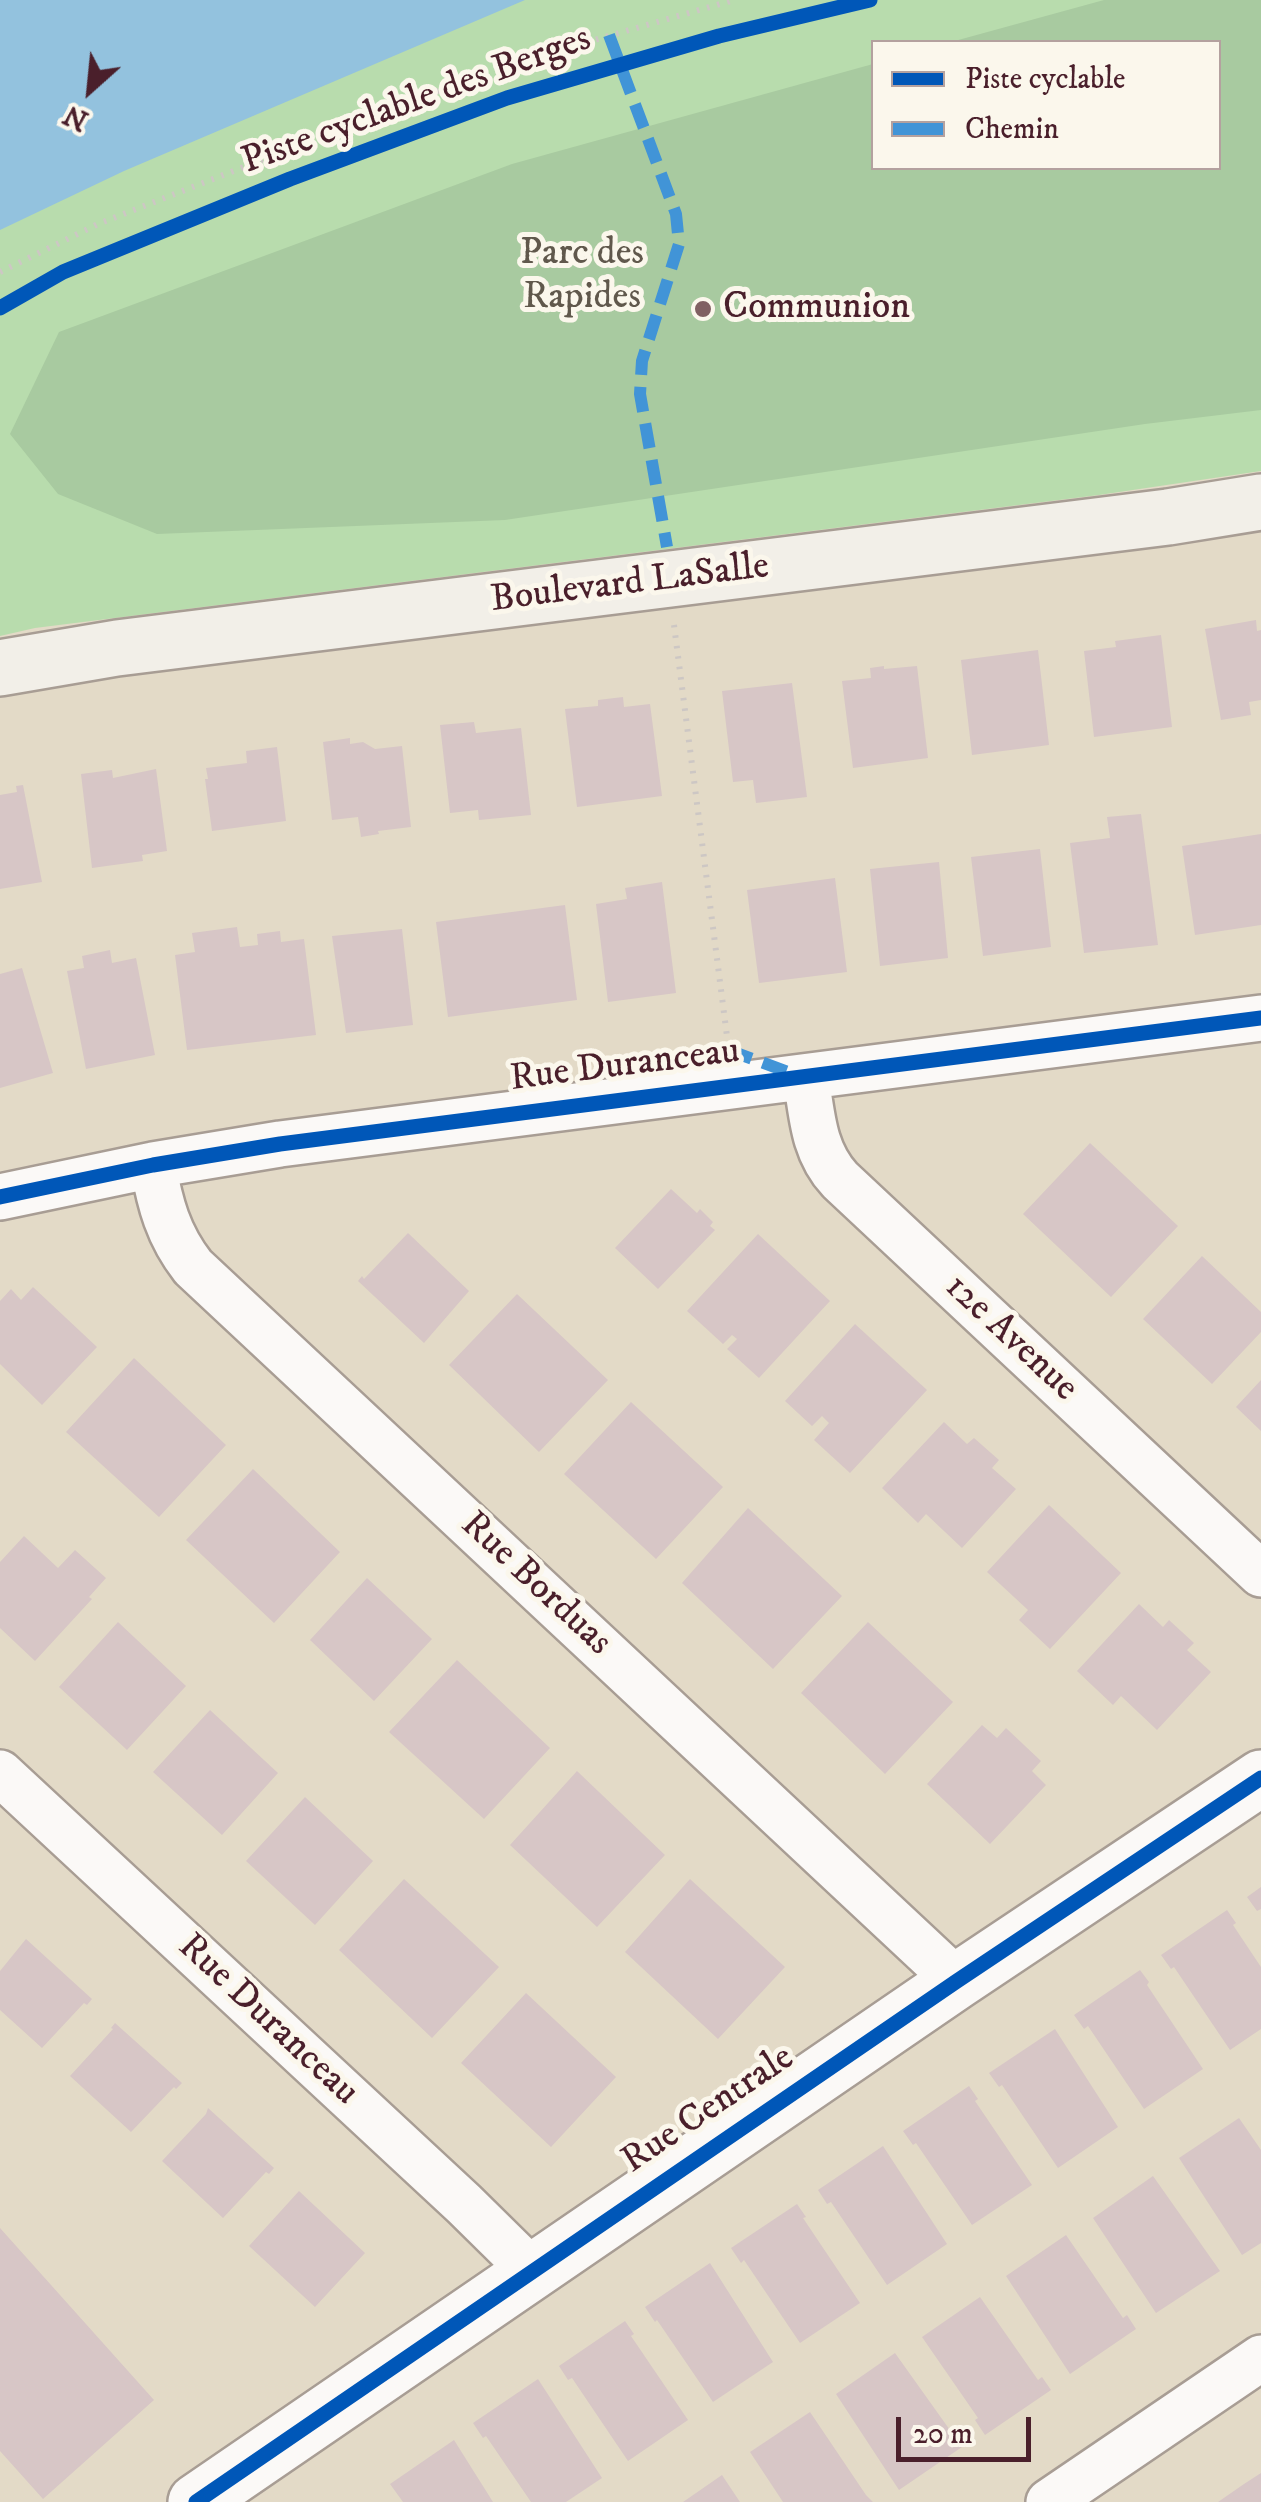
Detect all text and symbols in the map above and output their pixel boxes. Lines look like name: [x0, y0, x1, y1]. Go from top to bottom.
street label: Piste cyclable des Berges: [236, 18, 598, 186]
north arrow: [40, 40, 140, 140]
legend: [871, 40, 1221, 170]
text: Piste cyclable: [965, 61, 1126, 98]
text: N: [58, 96, 94, 138]
text: Chemin: [965, 111, 1059, 148]
park label: Parc des Rapides: [520, 232, 644, 322]
place label: Communion: [723, 286, 910, 332]
marker: Communion: [692, 298, 714, 320]
street label: Boulevard LaSalle: [488, 545, 772, 625]
street label: Rue Duranceau: [508, 1030, 742, 1104]
street label: 12e Avenue: [934, 1266, 1086, 1412]
street label: Rue Borduas: [450, 1504, 620, 1666]
street label: Rue Duranceau: [167, 1926, 367, 2116]
street label: Rue Centrale: [614, 2037, 804, 2185]
scale bar: [901, 2397, 1036, 2459]
text: 20 m: [913, 2416, 973, 2453]

